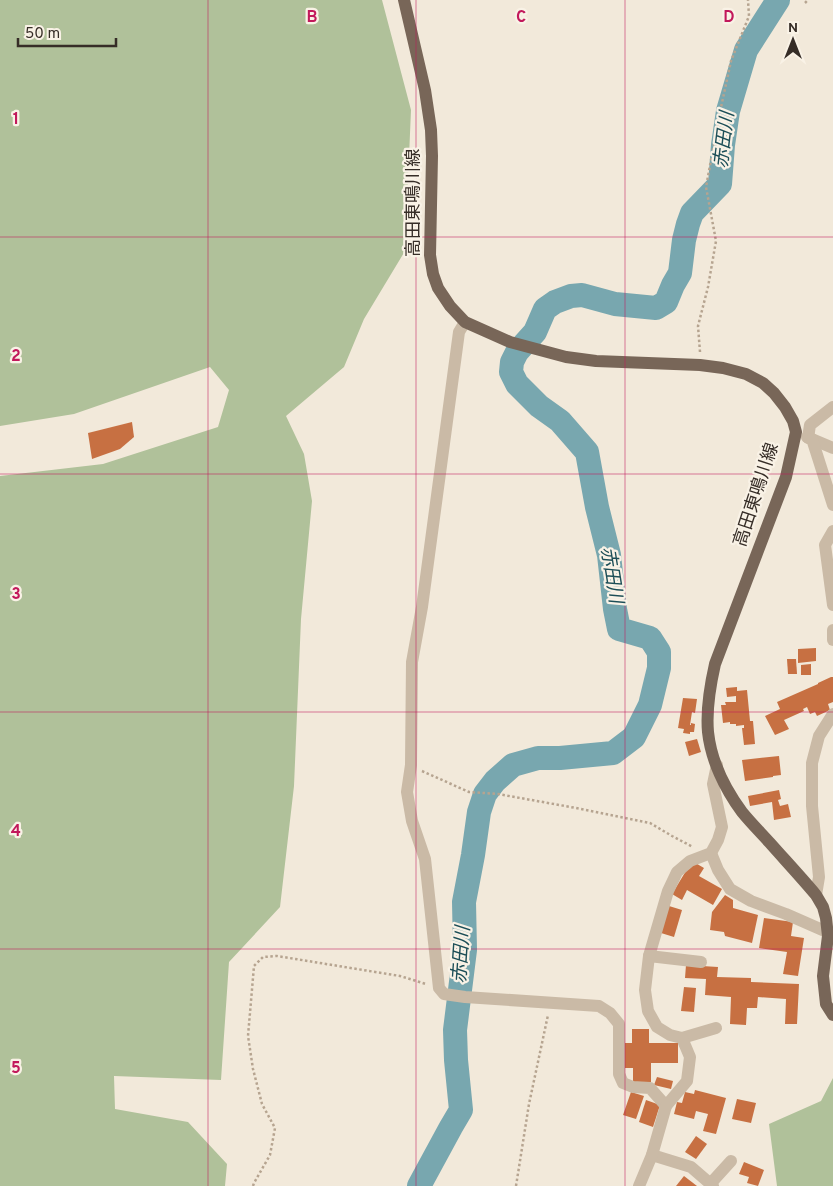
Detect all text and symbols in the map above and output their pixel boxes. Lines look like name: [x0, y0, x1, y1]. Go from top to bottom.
text: B: [306, 8, 318, 28]
text: C: [516, 8, 526, 28]
text: D: [723, 8, 735, 28]
scale bar: [18, 15, 115, 47]
north arrow: [768, 15, 818, 65]
text: N: [788, 20, 798, 37]
text: 50 m: [25, 25, 60, 44]
water label: 赤田川: [710, 108, 741, 170]
text: 1: [13, 110, 19, 130]
street label: 高田東鳴川線: [403, 149, 426, 257]
text: 2: [11, 347, 21, 367]
street label: 高田東鳴川線: [729, 440, 785, 550]
water label: 赤田川: [595, 545, 628, 607]
text: 3: [11, 585, 21, 605]
text: 4: [11, 822, 21, 842]
water label: 赤田川: [448, 924, 476, 984]
text: 5: [11, 1059, 21, 1079]

